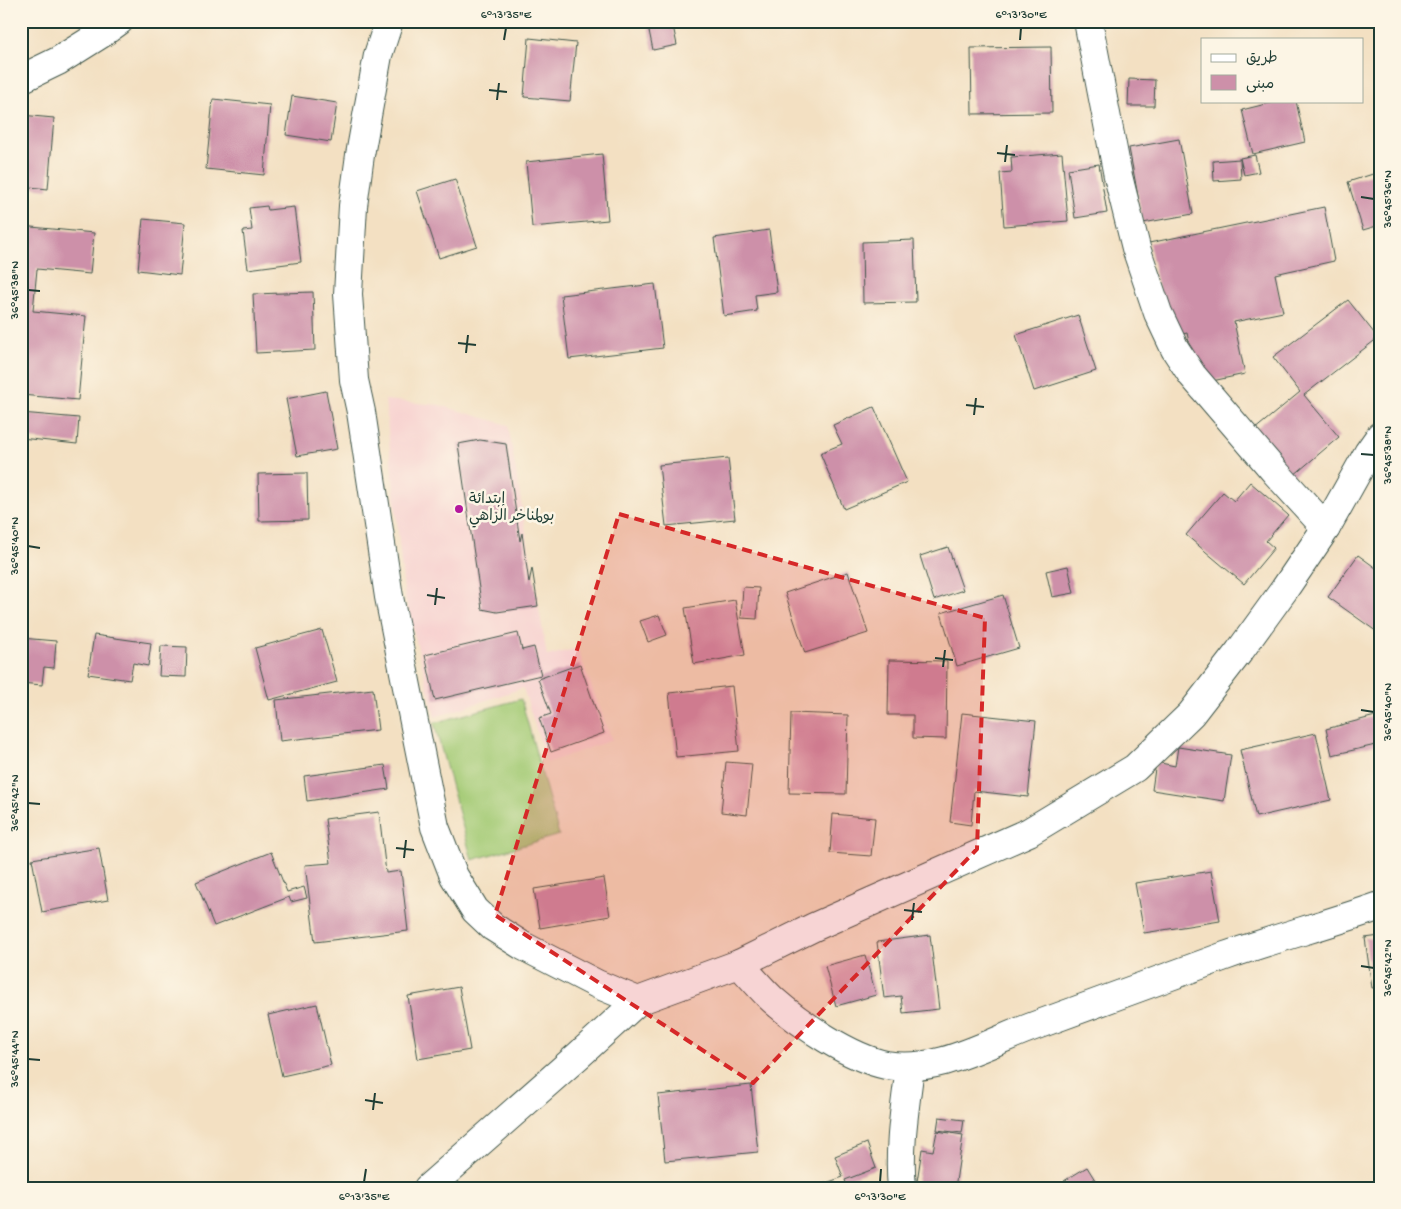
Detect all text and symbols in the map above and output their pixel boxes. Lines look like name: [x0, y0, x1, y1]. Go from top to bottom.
text: 6°13'35"E: [481, 9, 532, 23]
text: 6°13'30"E: [995, 9, 1047, 23]
legend: [1201, 38, 1364, 102]
text: طريق: [1246, 50, 1278, 68]
text: مبنى: [1246, 76, 1274, 94]
text: 36°45'36"N: [1382, 170, 1396, 229]
text: 36°45'38"N: [9, 261, 23, 320]
text: 36°45'38"N: [1382, 426, 1396, 485]
place label: إبتدائة بولمناخر الزاهي: [469, 491, 554, 528]
marker: إبتدائة بولمناخر الزاهي: [453, 503, 465, 515]
text: 36°45'40"N: [9, 517, 23, 576]
text: 36°45'40"N: [1382, 683, 1396, 742]
text: 36°45'42"N: [9, 774, 23, 833]
text: 36°45'42"N: [1382, 939, 1396, 998]
text: 36°45'44"N: [9, 1030, 23, 1088]
text: 6°13'35"E: [339, 1191, 390, 1205]
text: 6°13'30"E: [854, 1191, 906, 1205]

